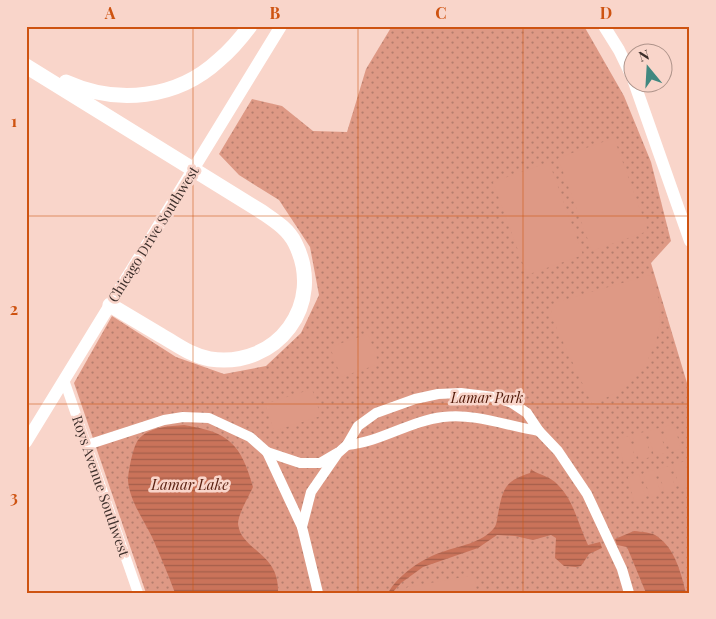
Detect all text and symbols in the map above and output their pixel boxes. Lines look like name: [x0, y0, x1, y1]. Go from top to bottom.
text: A: [104, 2, 116, 23]
text: B: [270, 2, 281, 23]
text: C: [435, 2, 447, 23]
text: D: [600, 2, 612, 23]
north arrow: [624, 42, 674, 92]
text: N: [636, 45, 652, 66]
text: 1: [11, 110, 17, 131]
street label: Chicago Drive Southwest: [103, 161, 203, 306]
text: 2: [10, 298, 18, 319]
park label: Lamar Park: [450, 388, 523, 407]
street label: Roys Avenue Southwest: [68, 413, 134, 560]
water label: Lamar Lake: [150, 474, 229, 494]
text: 3: [10, 486, 18, 507]

